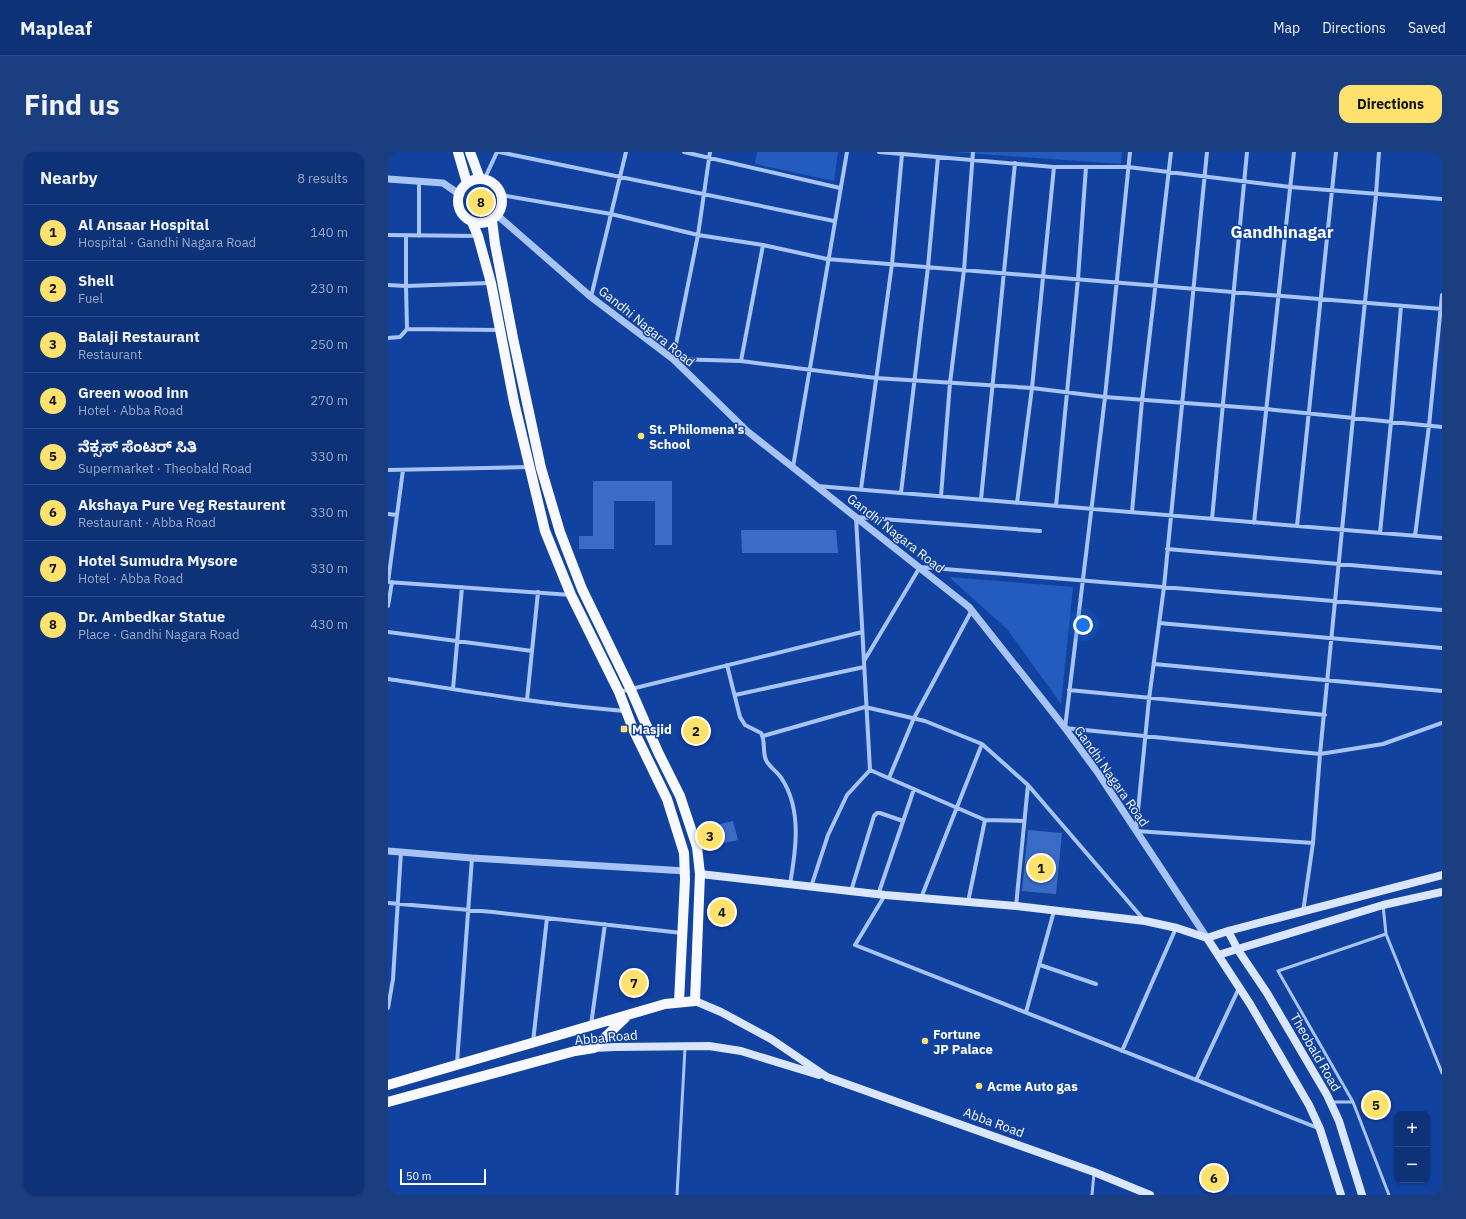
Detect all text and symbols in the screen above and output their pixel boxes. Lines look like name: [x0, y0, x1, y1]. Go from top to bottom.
text: Mapleaf: [20, 16, 92, 40]
text: Map: [1273, 19, 1300, 37]
text: Directions: [1322, 19, 1386, 37]
text: Saved: [1408, 19, 1446, 37]
button: Directions: [1339, 85, 1442, 123]
text: Find us: [24, 86, 120, 123]
text: Nearby: [40, 167, 98, 189]
text: 8 results: [297, 170, 348, 187]
pin: 8: [468, 187, 494, 217]
text: Al Ansaar Hospital: [78, 215, 209, 234]
district label: Gandhinagar: [1230, 221, 1334, 243]
text: 1: [49, 224, 57, 241]
text: 140 m: [310, 224, 348, 241]
text: Hospital · Gandhi Nagara Road: [78, 234, 256, 251]
text: Shell: [78, 271, 114, 290]
text: 2: [49, 280, 57, 297]
text: 230 m: [310, 280, 348, 297]
street label: Gandhi Nagara Road: [595, 282, 698, 370]
text: Fuel: [78, 290, 103, 307]
text: Balaji Restaurant: [78, 327, 200, 346]
text: 3: [49, 336, 57, 353]
text: 250 m: [310, 336, 348, 353]
text: Restaurant: [78, 346, 142, 363]
text: Green wood inn: [78, 383, 188, 402]
text: 4: [49, 392, 57, 409]
text: 270 m: [310, 392, 348, 409]
text: Hotel · Abba Road: [78, 402, 183, 419]
place label: St. Philomena's School: [649, 421, 745, 453]
marker: St. Philomena's School: [636, 431, 646, 441]
text: ನೆಕ್ಸಸ್ ಸೆಂಟರ್ ಸಿತಿ: [78, 437, 197, 456]
text: 5: [49, 448, 57, 465]
text: 330 m: [310, 448, 348, 465]
text: Supermarket · Theobald Road: [78, 460, 252, 477]
street label: Gandhi Nagara Road: [844, 490, 948, 577]
text: Akshaya Pure Veg Restaurent: [78, 495, 286, 514]
text: 6: [49, 504, 57, 521]
text: 330 m: [310, 504, 348, 521]
text: Restaurant · Abba Road: [78, 514, 216, 531]
text: Hotel Sumudra Mysore: [78, 551, 238, 570]
text: 7: [49, 560, 57, 577]
text: 330 m: [310, 560, 348, 577]
text: Hotel · Abba Road: [78, 570, 183, 587]
text: Dr. Ambedkar Statue: [78, 607, 225, 626]
your location: [1073, 615, 1093, 635]
text: 8: [49, 616, 57, 633]
text: 430 m: [310, 616, 348, 633]
text: Place · Gandhi Nagara Road: [78, 626, 239, 643]
pin: 2: [683, 716, 709, 746]
place label: Masjid: [632, 721, 672, 738]
street label: Gandhi Nagara Road: [1070, 723, 1153, 830]
marker: Masjid: [619, 724, 629, 734]
pin: 3: [697, 821, 723, 851]
pin: 1: [1028, 853, 1054, 883]
pin: 4: [709, 897, 735, 927]
pin: 7: [621, 968, 647, 998]
street label: Theobald Road: [1286, 1010, 1345, 1095]
street label: Abba Road: [574, 1026, 638, 1049]
place label: Fortune JP Palace: [933, 1026, 993, 1058]
marker: Fortune JP Palace: [920, 1036, 930, 1046]
place label: Acme Auto gas: [987, 1078, 1078, 1095]
marker: Acme Auto gas: [974, 1081, 984, 1091]
pin: 5: [1363, 1090, 1389, 1120]
street label: Abba Road: [961, 1104, 1026, 1141]
map controls: [1394, 1111, 1430, 1183]
button: +: [1394, 1111, 1430, 1147]
button: −: [1394, 1147, 1430, 1183]
pin: 6: [1201, 1163, 1227, 1193]
scale bar: [400, 1167, 486, 1186]
text: 50 m: [406, 1169, 431, 1183]

